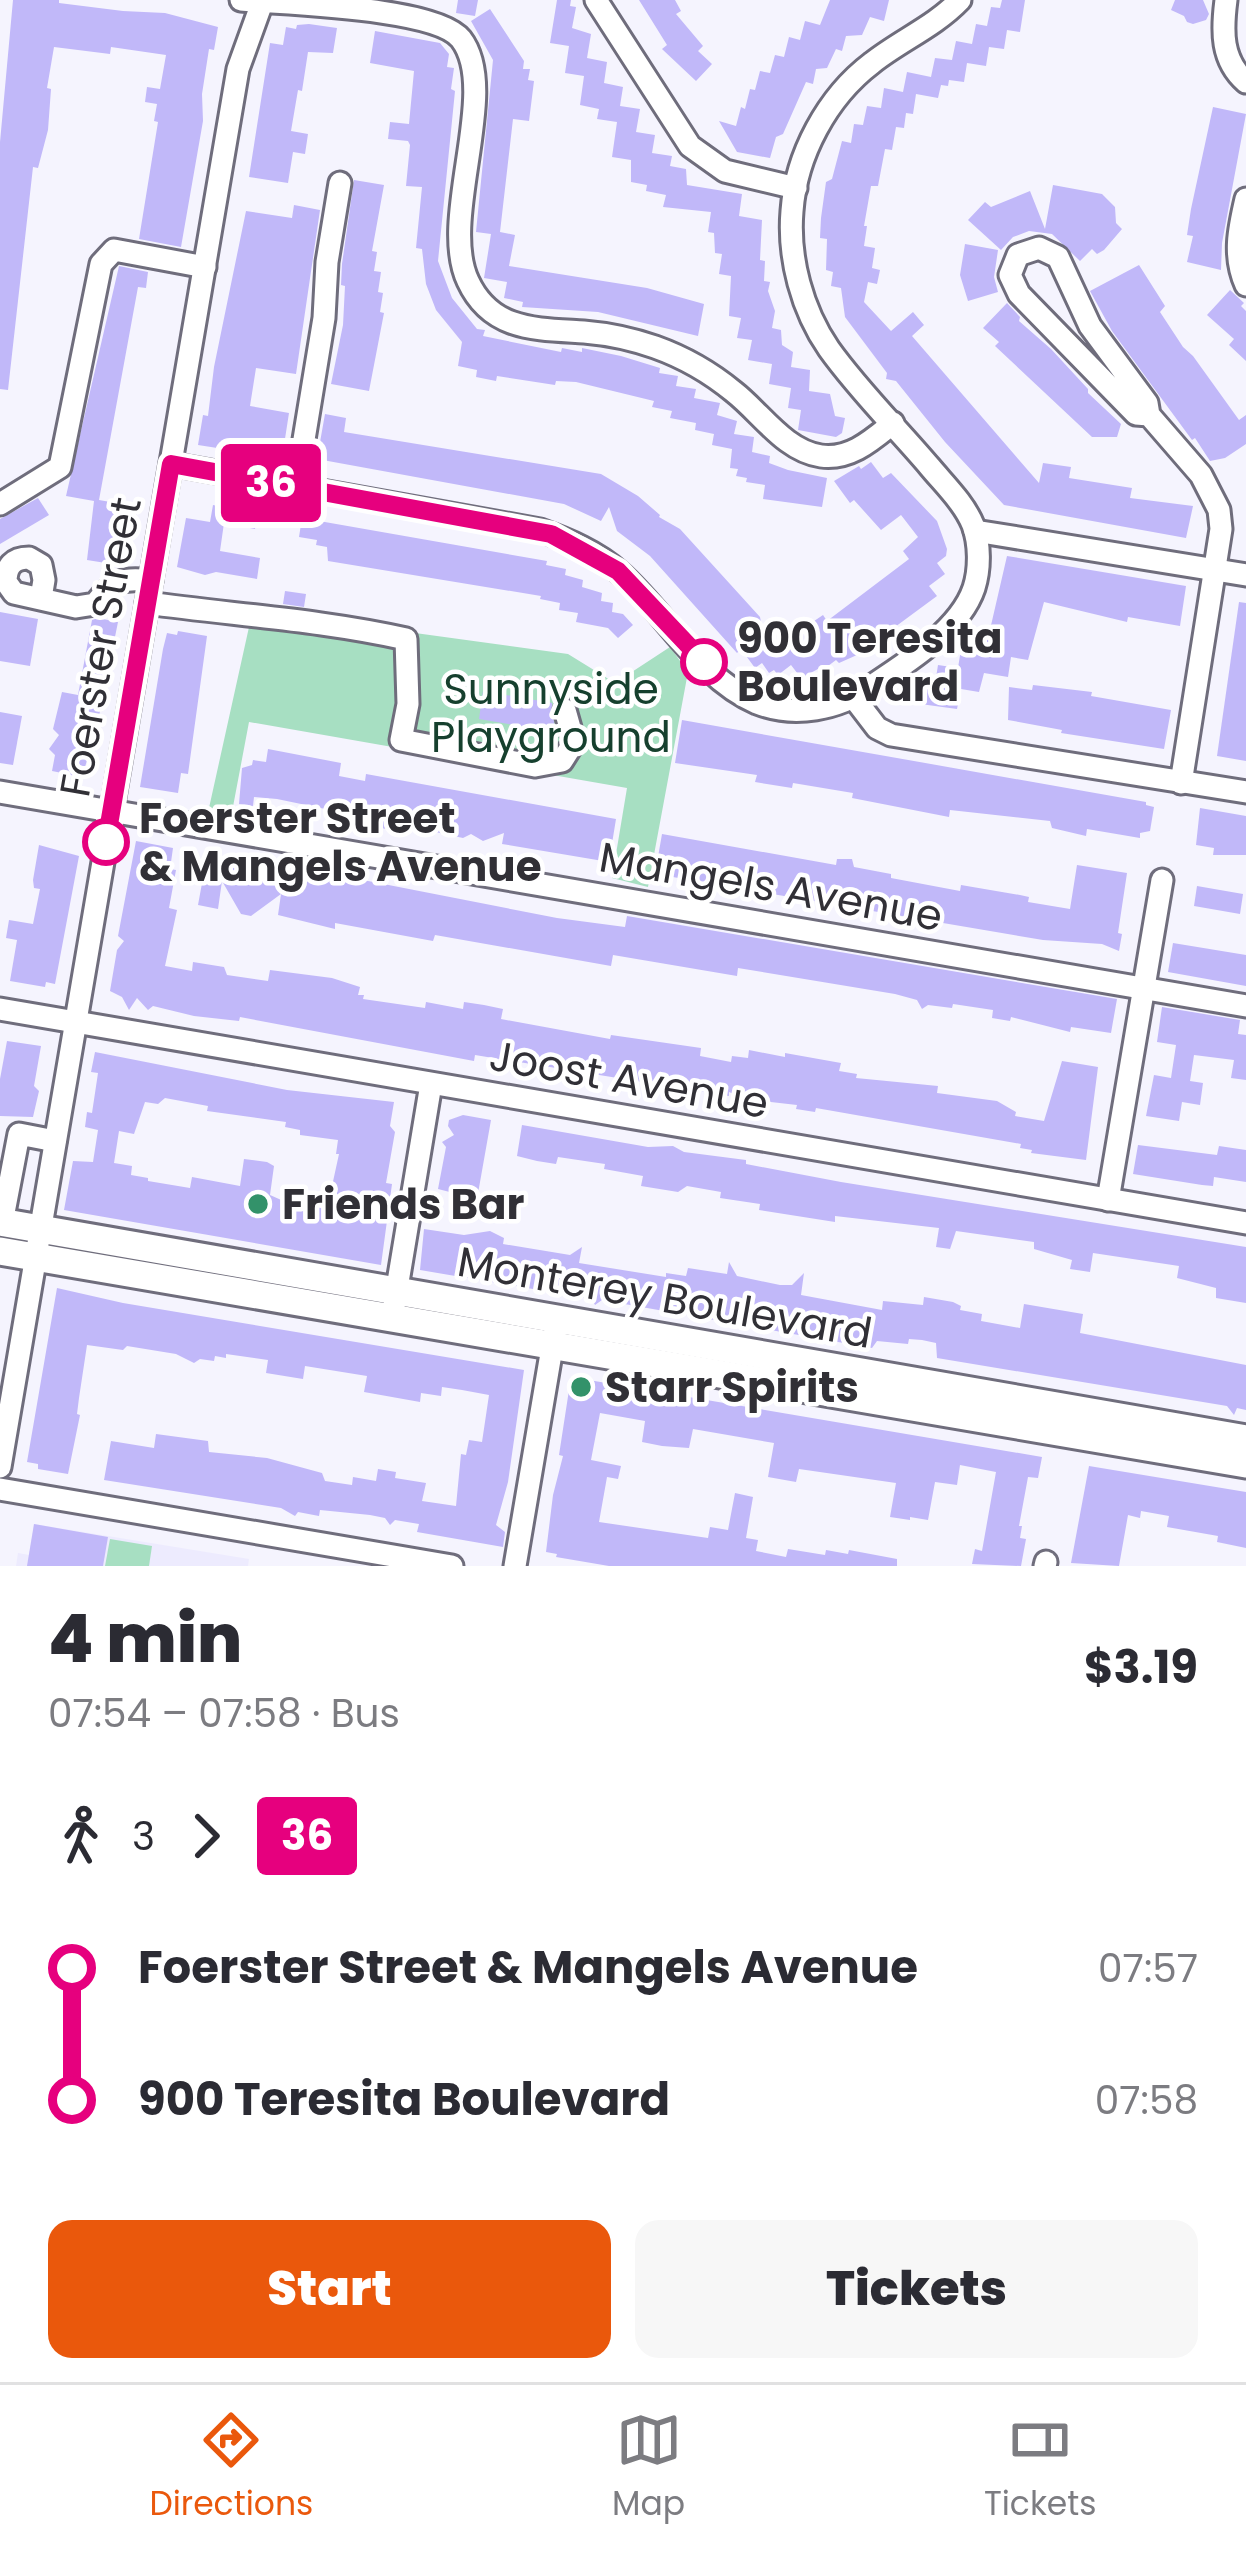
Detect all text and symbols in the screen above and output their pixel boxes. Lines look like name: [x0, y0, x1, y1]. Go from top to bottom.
line badge: 36: [217, 444, 325, 522]
text: 36: [245, 453, 297, 512]
street label: Foerster Street: [45, 493, 156, 801]
place label: 900 Teresita Boulevard: [737, 609, 1002, 716]
marker: 900 Teresita Boulevard: [682, 640, 726, 684]
park label: Sunnyside Playground: [431, 660, 671, 767]
place label: Foerster Street & Mangels Avenue: [139, 789, 542, 896]
marker: Foerster Street & Mangels Avenue: [84, 820, 128, 864]
street label: Mangels Avenue: [595, 827, 947, 946]
street label: Joost Avenue: [485, 1026, 773, 1133]
place label: Friends Bar: [282, 1175, 525, 1234]
marker: Friends Bar: [245, 1191, 271, 1217]
street label: Monterey Boulevard: [453, 1232, 877, 1363]
place label: Starr Spirits: [605, 1358, 859, 1417]
marker: Starr Spirits: [568, 1374, 594, 1400]
text: 4 min: [48, 1593, 242, 1685]
text: $3.19: [1084, 1636, 1198, 1699]
text: 07:54 – 07:58 · Bus: [48, 1686, 400, 1741]
icon: walk: [48, 1803, 114, 1869]
icon: forward: [173, 1803, 239, 1869]
text: 36: [281, 1806, 333, 1865]
text: 3: [132, 1809, 155, 1864]
text: Foerster Street & Mangels Avenue: [138, 1936, 918, 1999]
text: 07:57: [1098, 1941, 1198, 1996]
text: 900 Teresita Boulevard: [138, 2068, 670, 2131]
text: 07:58: [1095, 2073, 1198, 2128]
button: Start: [48, 2220, 611, 2358]
button: Tickets: [635, 2220, 1198, 2358]
tab: Directions: [149, 2407, 313, 2529]
tab: Map: [612, 2407, 685, 2529]
tab: Tickets: [984, 2407, 1097, 2529]

